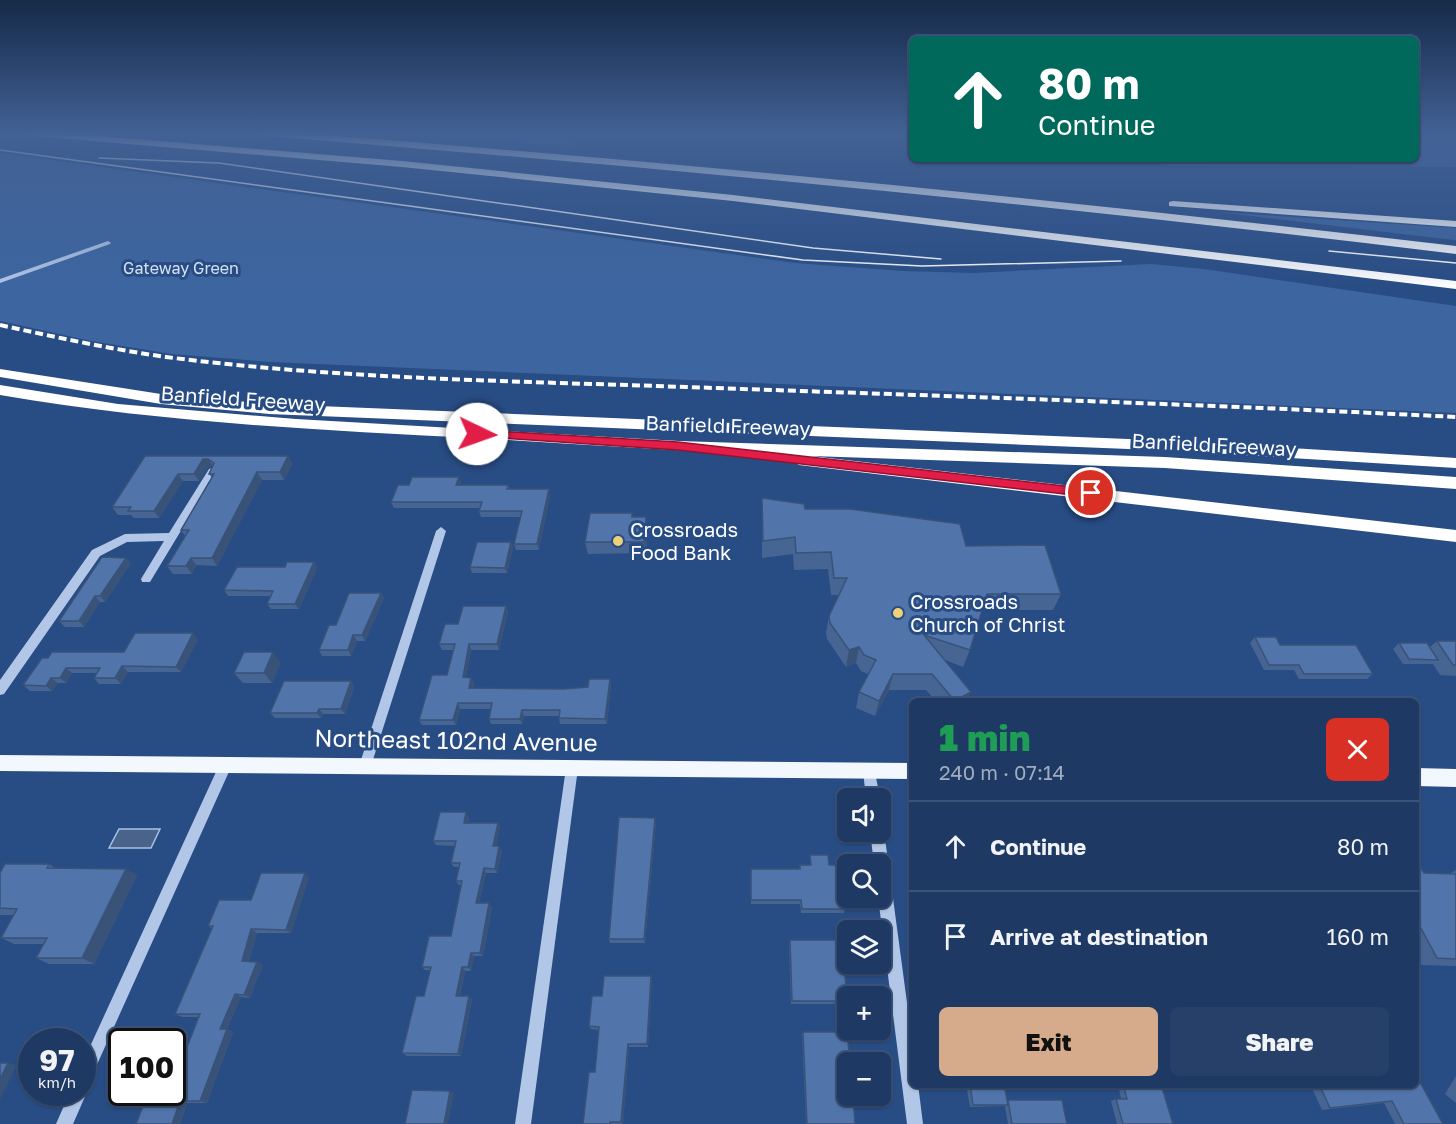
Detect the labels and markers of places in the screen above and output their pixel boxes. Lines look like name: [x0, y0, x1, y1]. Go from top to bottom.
pin: [1065, 467, 1116, 518]
place label: Crossroads Food Bank: [630, 517, 738, 564]
marker: Crossroads Food Bank: [611, 534, 625, 548]
place label: Crossroads Church of Christ: [910, 589, 1066, 636]
marker: Crossroads Church of Christ: [891, 606, 905, 620]

